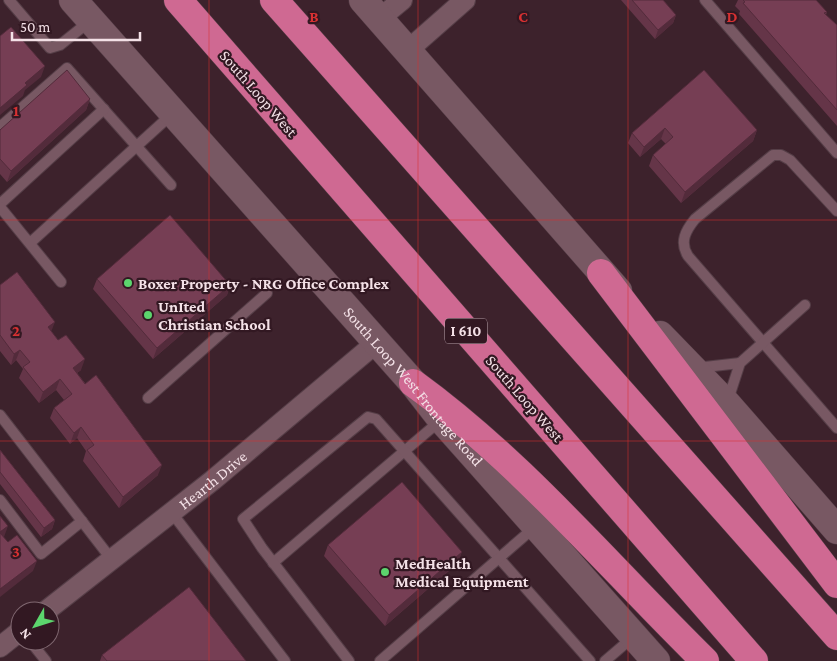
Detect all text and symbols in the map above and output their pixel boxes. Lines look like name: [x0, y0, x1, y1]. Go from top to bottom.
text: B: [309, 8, 319, 25]
text: C: [518, 8, 528, 25]
text: D: [726, 8, 738, 25]
scale bar: [12, 10, 140, 42]
text: 50 m: [20, 19, 50, 35]
street label: South Loop West: [216, 47, 301, 141]
text: 1: [13, 102, 19, 119]
place label: Boxer Property - NRG Office Complex: [138, 275, 390, 292]
marker: Boxer Property - NRG Office Complex: [122, 277, 134, 289]
place label: UnIted Christian School: [158, 298, 271, 333]
street label: South Loop West Frontage Road: [340, 304, 487, 470]
marker: UnIted Christian School: [142, 309, 154, 321]
road number: I 610: [445, 318, 487, 344]
text: 2: [12, 322, 20, 339]
street label: South Loop West: [482, 352, 567, 446]
street label: Hearth Drive: [175, 448, 250, 513]
text: 3: [12, 543, 20, 560]
place label: MedHealth Medical Equipment: [395, 555, 529, 590]
marker: MedHealth Medical Equipment: [379, 566, 391, 578]
north arrow: [10, 601, 60, 651]
text: N: [15, 625, 34, 643]

